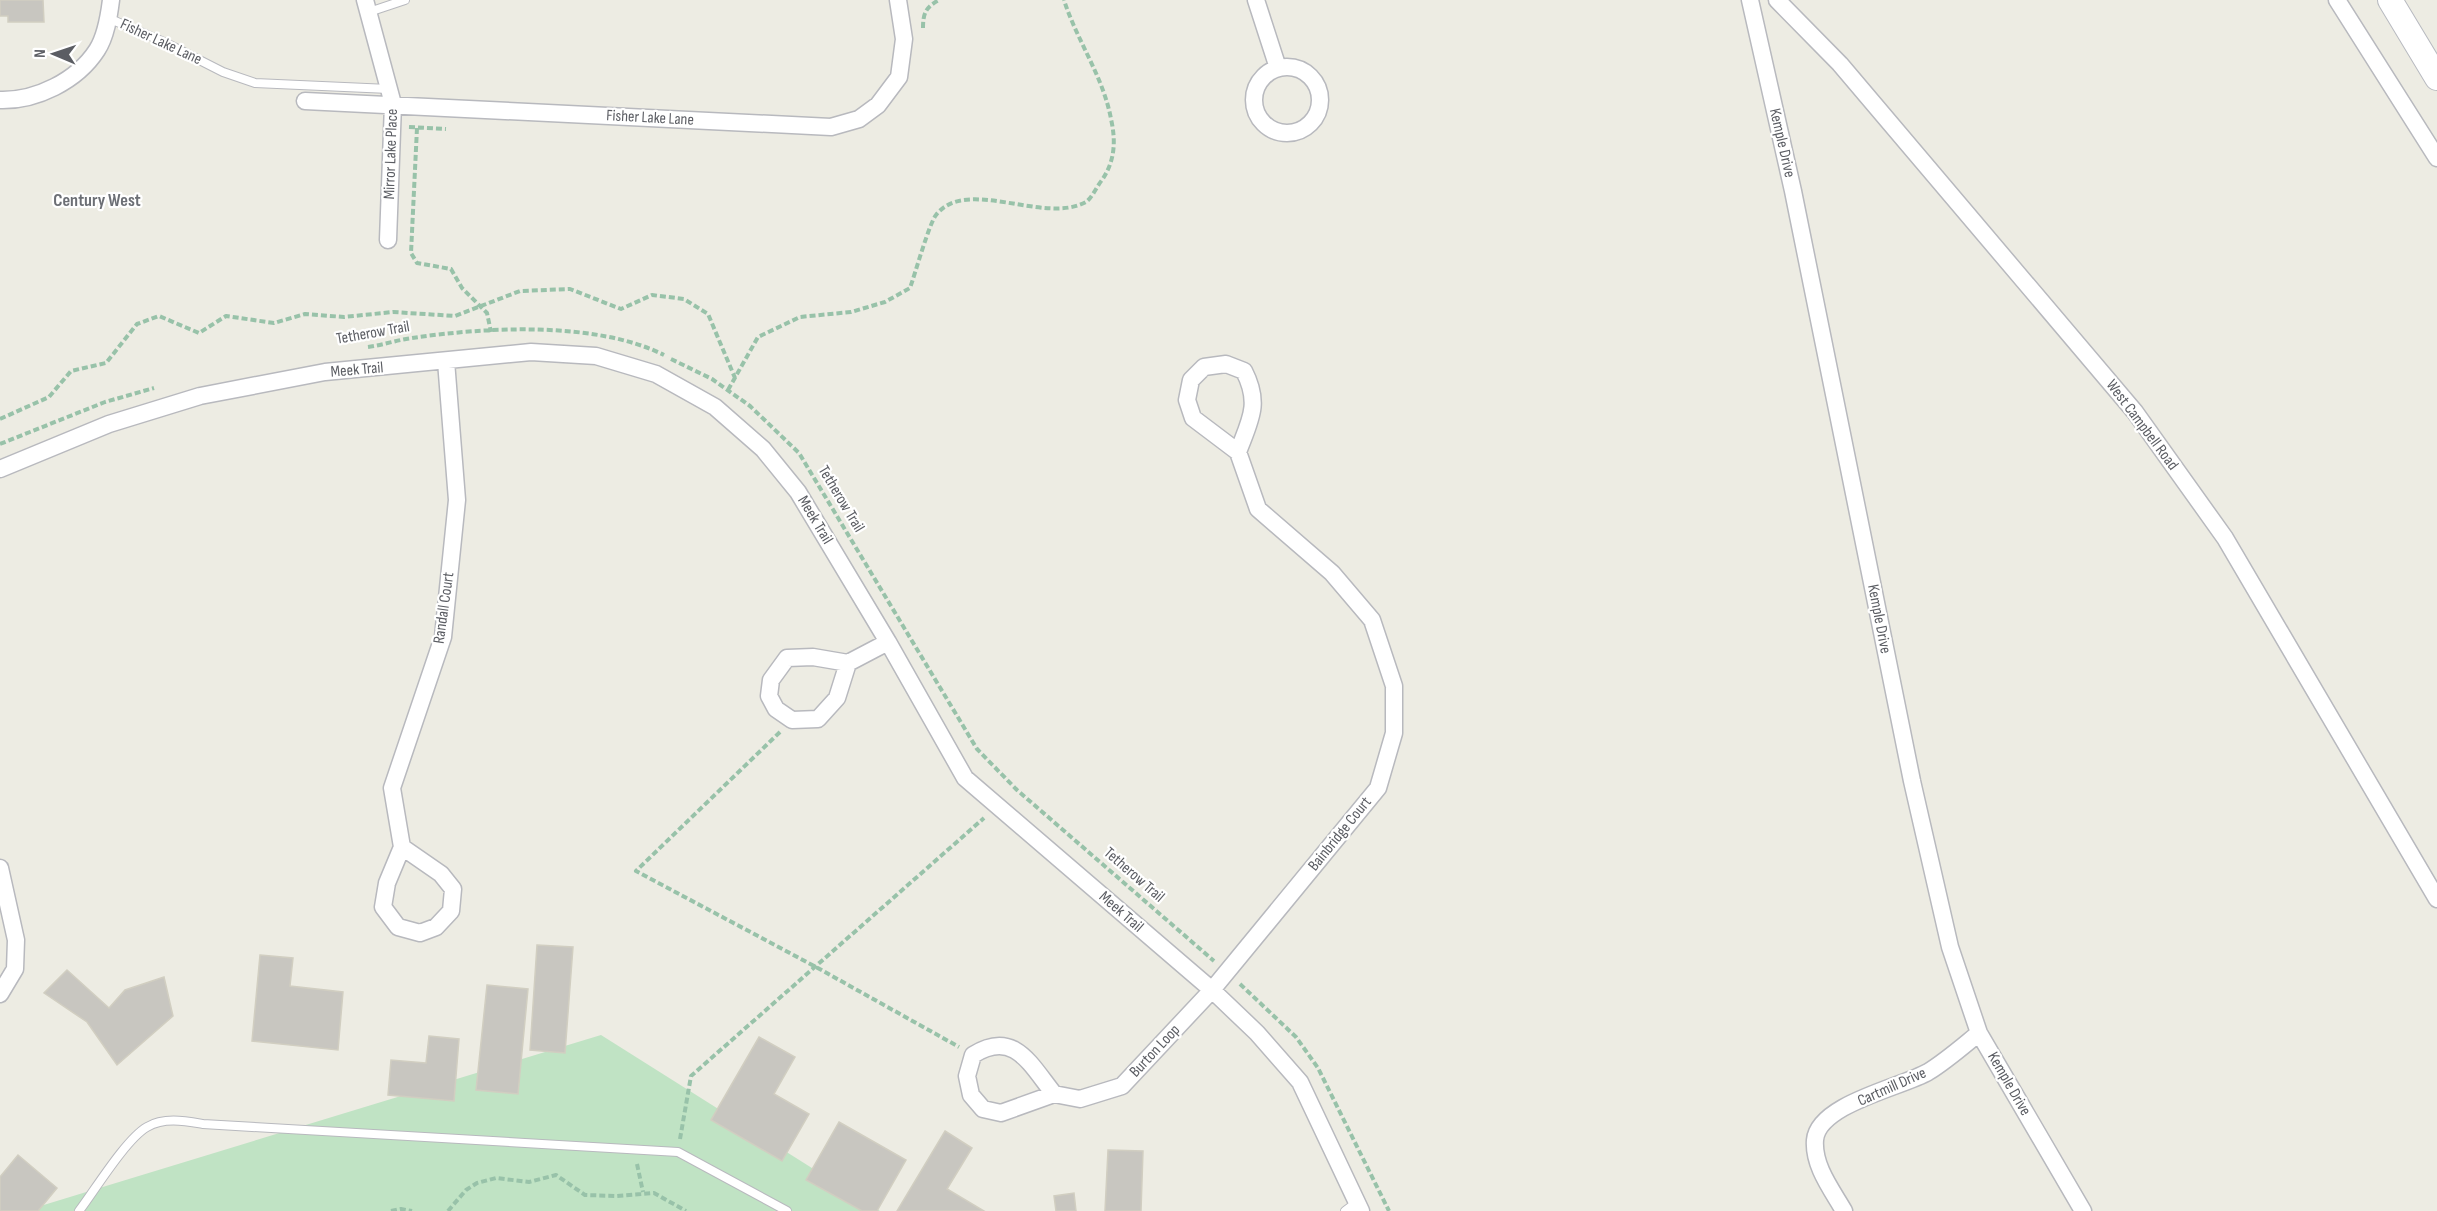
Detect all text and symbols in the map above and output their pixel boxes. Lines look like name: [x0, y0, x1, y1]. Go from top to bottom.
street label: Fisher Lake Lane: [117, 15, 205, 69]
north arrow: [24, 24, 84, 84]
text: N: [31, 49, 50, 58]
street label: Fisher Lake Lane: [606, 106, 694, 130]
street label: Kemple Drive: [1765, 107, 1799, 179]
street label: Mirror Lake Place: [380, 108, 402, 200]
district label: Century West: [53, 190, 141, 211]
street label: Tetherow Trail: [335, 317, 411, 349]
street label: Meek Trail: [330, 358, 384, 382]
street label: West Campbell Road: [2102, 376, 2182, 474]
street label: Tetherow Trail: [814, 462, 868, 536]
street label: Meek Trail: [793, 492, 837, 548]
street label: Randall Court: [430, 571, 458, 645]
street label: Kemple Drive: [1863, 583, 1895, 655]
street label: Bainbridge Court: [1304, 793, 1376, 875]
street label: Tetherow Trail: [1100, 843, 1168, 907]
street label: Meek Trail: [1095, 888, 1147, 936]
street label: Burton Loop: [1126, 1021, 1184, 1081]
street label: Kemple Drive: [1983, 1049, 2035, 1119]
street label: Cartmill Drive: [1855, 1063, 1929, 1111]

